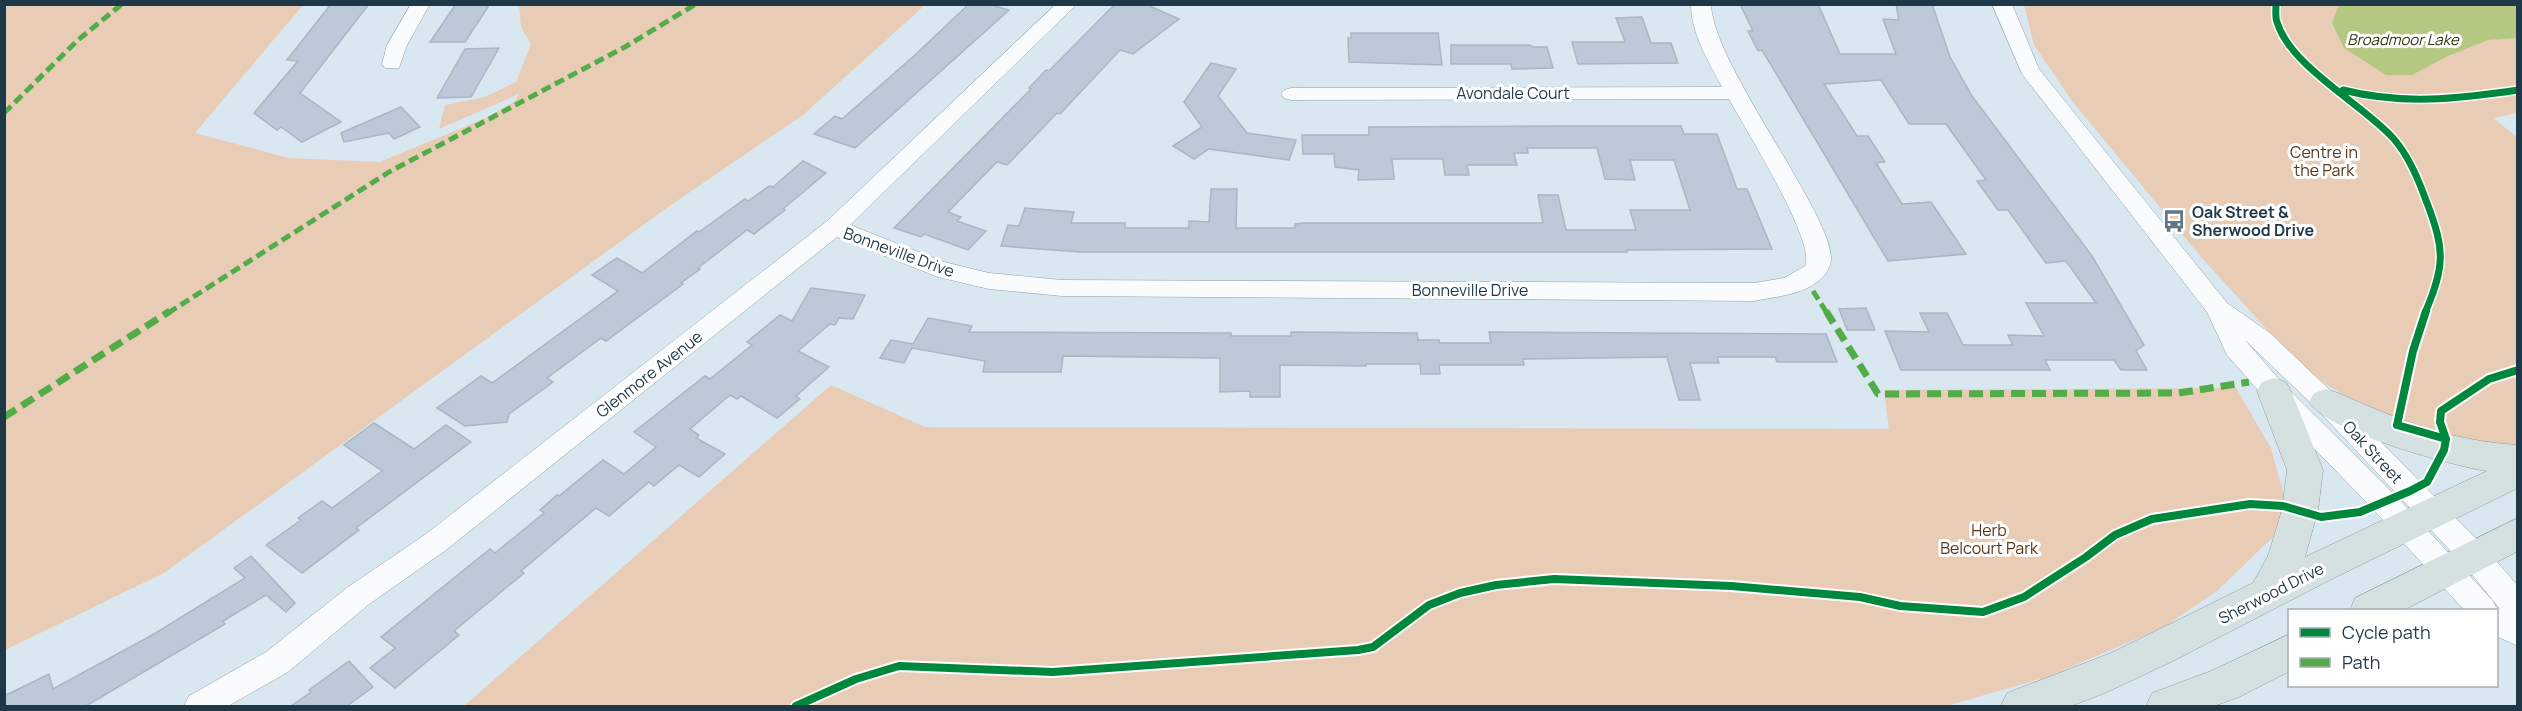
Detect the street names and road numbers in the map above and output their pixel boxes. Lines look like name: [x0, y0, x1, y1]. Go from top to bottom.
street label: Avondale Court: [1456, 82, 1570, 104]
street label: Bonneville Drive: [840, 222, 958, 282]
street label: Bonneville Drive: [1412, 279, 1528, 301]
street label: Glenmore Avenue: [591, 325, 707, 423]
street label: Oak Street: [2338, 416, 2408, 488]
street label: Sherwood Drive: [2215, 557, 2327, 629]

